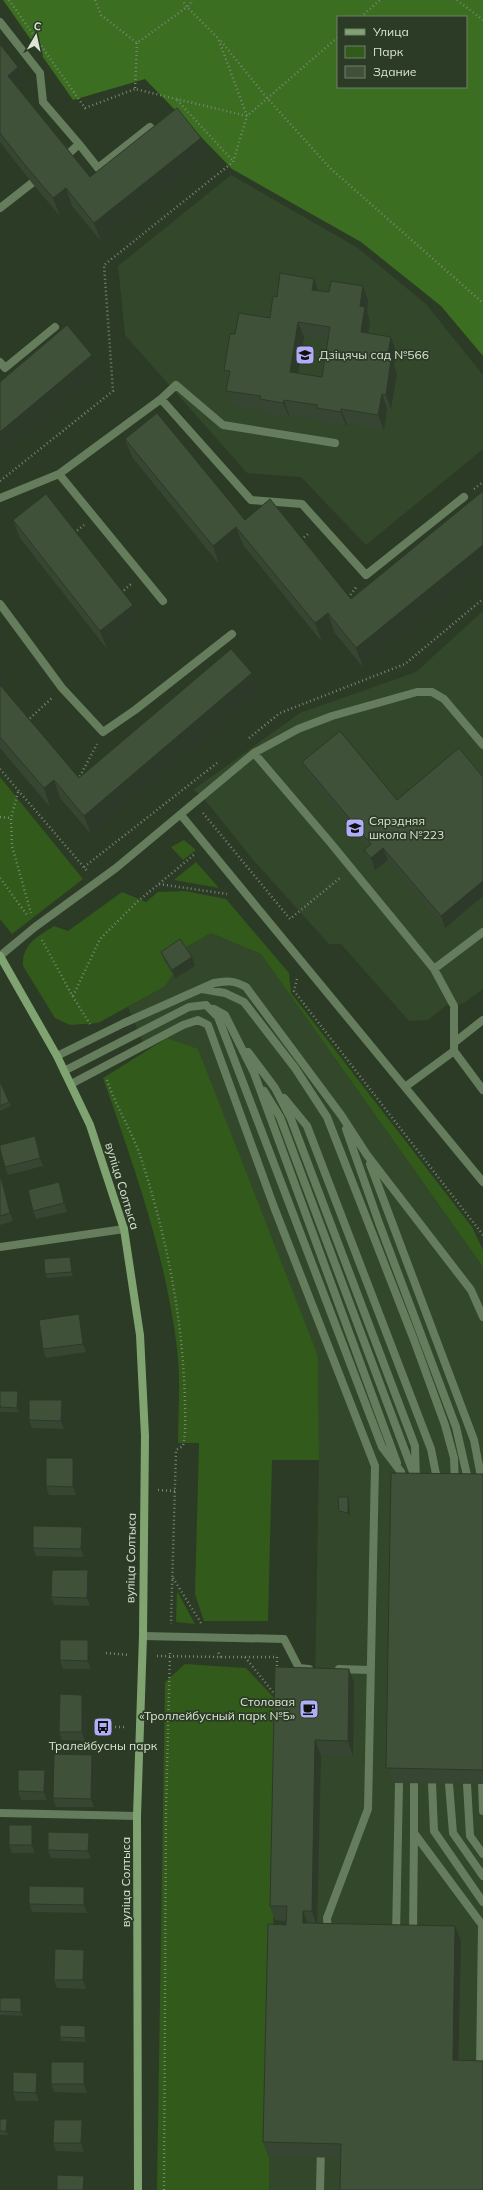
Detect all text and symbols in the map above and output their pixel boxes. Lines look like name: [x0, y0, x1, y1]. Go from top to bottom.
north arrow: [16, 16, 56, 56]
legend: [337, 16, 467, 88]
text: С: [33, 19, 43, 34]
text: Улица: [372, 24, 409, 39]
text: Парк: [373, 44, 404, 59]
text: Здание: [373, 64, 417, 79]
school or university icon: Дзіцячы сад №566: [294, 344, 316, 366]
place label: Дзіцячы сад №566: [319, 347, 429, 362]
place label: Сярэдняя школа №223: [369, 813, 444, 842]
school or university icon: Сярэдняя школа №223: [344, 817, 366, 839]
street label: вуліца Солтыса: [102, 1140, 143, 1231]
street label: вуліца Солтыса: [122, 1513, 139, 1603]
place label: Столовая «Троллейбусный парк №5»: [139, 1694, 296, 1723]
cafe icon: Столовая «Троллейбусный парк №5»: [298, 1698, 320, 1720]
bus stop icon: Тралейбусны парк: [92, 1716, 114, 1738]
place label: Тралейбусны парк: [49, 1738, 158, 1753]
street label: вуліца Солтыса: [118, 1837, 133, 1927]

